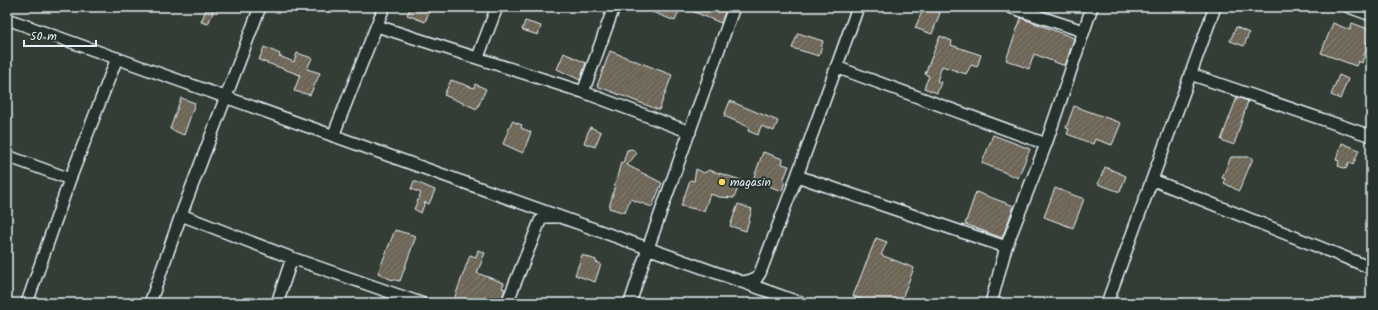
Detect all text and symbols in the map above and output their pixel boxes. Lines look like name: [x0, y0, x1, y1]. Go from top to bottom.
scale bar: [24, 22, 96, 48]
text: 50 m: [30, 27, 57, 46]
place label: magasin: [730, 173, 771, 192]
marker: magasin: [717, 177, 727, 187]

